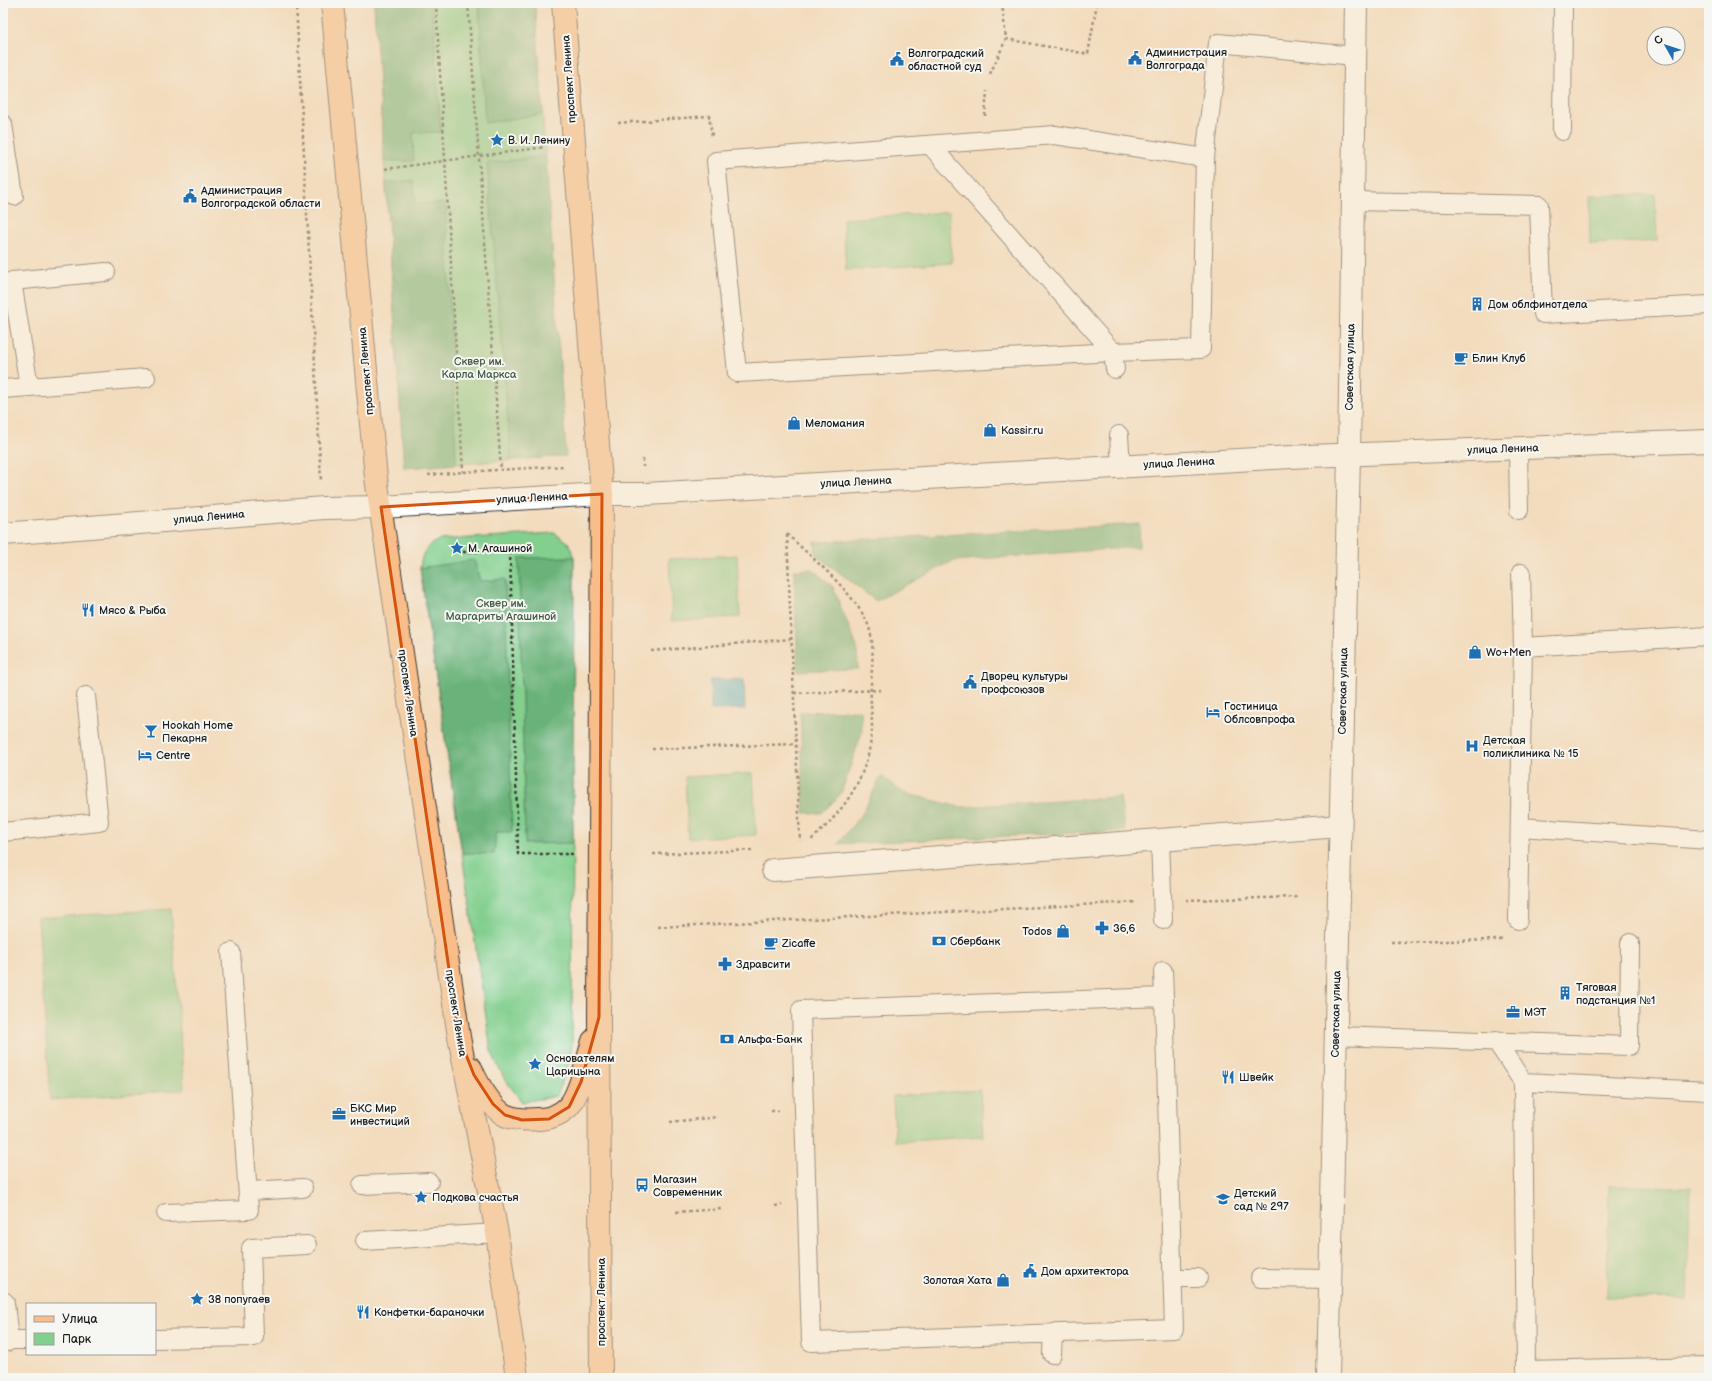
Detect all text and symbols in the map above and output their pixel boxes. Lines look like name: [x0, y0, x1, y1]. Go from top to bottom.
north arrow: [1646, 26, 1686, 66]
text: С: [1651, 33, 1666, 47]
street label: проспект Ленина: [559, 34, 579, 124]
place label: Администрация Волгограда: [1145, 46, 1227, 72]
place label: Волгоградский областной суд: [908, 47, 984, 73]
public building icon: Администрация Волгограда: [1127, 50, 1143, 66]
public building icon: Волгоградский областной суд: [889, 51, 905, 67]
place icon: В. И. Ленину: [489, 132, 505, 148]
place label: В. И. Ленину: [508, 134, 570, 147]
place label: Администрация Волгоградской области: [200, 184, 321, 210]
public building icon: Администрация Волгоградской области: [182, 188, 198, 204]
building icon: Дом облфинотдела: [1469, 296, 1485, 312]
place label: Дом облфинотдела: [1488, 298, 1588, 311]
street label: Советская улица: [1343, 323, 1357, 411]
street label: проспект Ленина: [356, 326, 376, 416]
cafe icon: Блин Клуб: [1453, 350, 1469, 366]
place label: Блин Клуб: [1472, 352, 1526, 365]
park label: Сквер им. Карла Маркса: [442, 355, 517, 381]
shop icon: Меломания: [786, 415, 802, 431]
place label: Меломания: [805, 417, 865, 430]
shop icon: Kassir.ru: [982, 422, 998, 438]
place label: Kassir.ru: [1001, 424, 1043, 437]
street label: улица Ленина: [1467, 441, 1540, 457]
street label: улица Ленина: [1143, 455, 1216, 471]
street label: улица Ленина: [820, 474, 893, 490]
street label: улица Ленина: [496, 490, 569, 506]
street label: улица Ленина: [173, 507, 246, 527]
place icon: М. Агашиной: [449, 540, 465, 556]
place label: М. Агашиной: [468, 542, 532, 555]
park label: Сквер им. Маргариты Агашиной: [446, 597, 556, 623]
restaurant icon: Мясо & Рыба: [80, 602, 96, 618]
place label: Мясо & Рыба: [99, 604, 167, 617]
shop icon: Wo+Men: [1467, 644, 1483, 660]
place label: Wo+Men: [1486, 646, 1531, 659]
street label: Советская улица: [1336, 647, 1350, 735]
street label: проспект Ленина: [395, 648, 421, 738]
place label: Дворец культуры профсоюзов: [981, 670, 1068, 696]
public building icon: Дворец культуры профсоюзов: [962, 674, 978, 690]
place label: Гостиница Облсовпрофа: [1224, 700, 1296, 726]
hotel icon: Гостиница Облсовпрофа: [1205, 704, 1221, 720]
place label: Hookah Home Пекарня: [162, 719, 233, 745]
bar icon: Hookah Home Пекарня: [143, 723, 159, 739]
place label: Детская поликлиника № 15: [1483, 734, 1578, 760]
hospital icon: Детская поликлиника № 15: [1464, 738, 1480, 754]
hotel icon: Centre: [137, 747, 153, 763]
place label: Centre: [156, 749, 191, 762]
pharmacy icon: 36,6: [1094, 920, 1110, 936]
place label: 36,6: [1113, 922, 1135, 935]
shop icon: Todos: [1055, 923, 1071, 939]
place label: Todos: [1022, 925, 1053, 938]
bank icon: Сбербанк: [931, 933, 947, 949]
cafe icon: Zicaffe: [763, 935, 779, 951]
place label: Сбербанк: [950, 935, 1001, 948]
place label: Zicaffe: [781, 937, 816, 950]
pharmacy icon: Здравсити: [717, 956, 733, 972]
place label: Здравсити: [736, 958, 790, 971]
street label: проспект Ленина: [443, 968, 469, 1058]
street label: Советская улица: [1329, 970, 1343, 1058]
place label: Тяговая подстанция №1: [1576, 981, 1655, 1007]
building icon: Тяговая подстанция №1: [1557, 985, 1573, 1001]
office icon: МЭТ: [1505, 1004, 1521, 1020]
place label: МЭТ: [1524, 1006, 1547, 1019]
bank icon: Альфа-Банк: [719, 1031, 735, 1047]
place label: Альфа-Банк: [737, 1033, 802, 1046]
place label: Основателям Царицына: [546, 1052, 614, 1078]
place icon: Основателям Царицына: [527, 1056, 543, 1072]
restaurant icon: Швейк: [1220, 1069, 1236, 1085]
place label: Швейк: [1239, 1071, 1274, 1084]
place label: БКС Мир инвестиций: [350, 1102, 410, 1128]
office icon: БКС Мир инвестиций: [331, 1106, 347, 1122]
place label: Магазин Современник: [653, 1173, 722, 1199]
bus stop icon: Магазин Современник: [634, 1177, 650, 1193]
place label: Детский сад № 297: [1234, 1187, 1289, 1213]
place icon: Подкова счастья: [413, 1189, 429, 1205]
place label: Подкова счастья: [432, 1191, 519, 1204]
school or university icon: Детский сад № 297: [1215, 1191, 1231, 1207]
street label: проспект Ленина: [595, 1257, 608, 1346]
public building icon: Дом архитектора: [1022, 1263, 1038, 1279]
place label: Дом архитектора: [1041, 1265, 1129, 1278]
shop icon: Золотая Хата: [995, 1272, 1011, 1288]
place label: Золотая Хата: [923, 1274, 992, 1287]
place icon: 38 попугаев: [189, 1291, 205, 1307]
place label: 38 попугаев: [208, 1293, 270, 1306]
legend: [26, 1303, 156, 1355]
restaurant icon: Конфетки-бараночки: [355, 1304, 371, 1320]
place label: Конфетки-бараночки: [374, 1306, 484, 1319]
text: Улица: [62, 1312, 98, 1327]
text: Парк: [62, 1332, 92, 1347]

